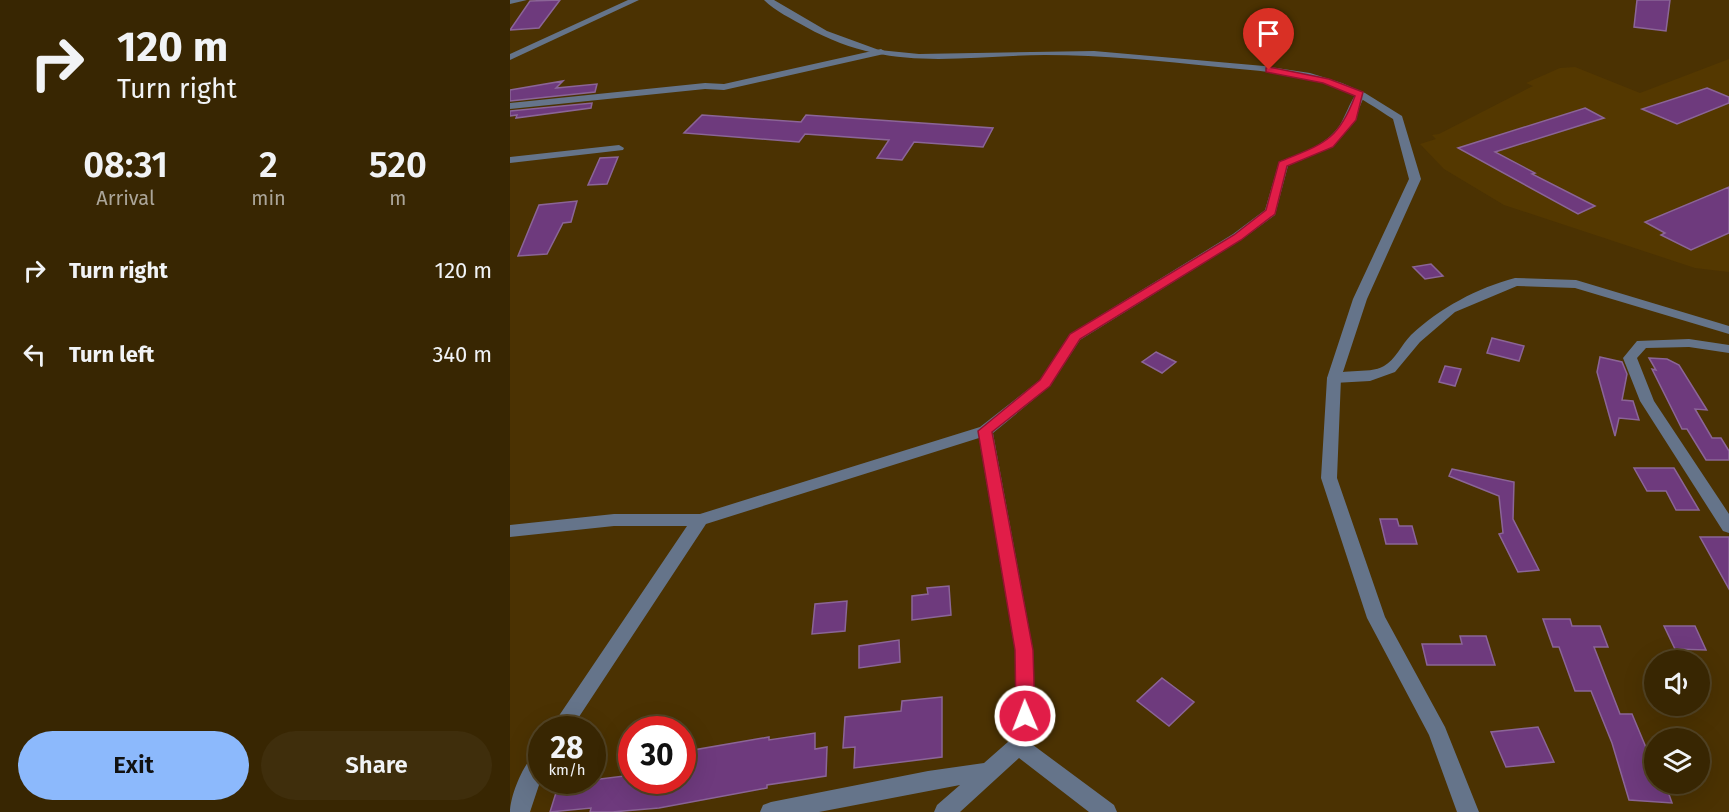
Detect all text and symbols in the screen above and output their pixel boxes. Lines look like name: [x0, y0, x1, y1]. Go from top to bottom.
pin: [1243, 8, 1294, 70]
icon: arrive: [1252, 17, 1285, 50]
text: 120 m: [117, 22, 228, 72]
icon: right: [18, 24, 96, 102]
text: Turn right: [117, 73, 237, 105]
text: 08:31: [83, 143, 168, 187]
text: 2: [259, 143, 278, 187]
text: 520: [369, 143, 427, 187]
text: Arrival: [96, 186, 155, 210]
text: min: [251, 186, 286, 210]
text: m: [389, 186, 406, 210]
icon: right: [18, 254, 51, 287]
text: Turn right: [69, 257, 168, 284]
text: 120 m: [435, 257, 492, 284]
icon: left: [18, 338, 51, 371]
text: Turn left: [69, 341, 154, 368]
text: 340 m: [432, 341, 492, 368]
map controls: [1644, 650, 1710, 794]
button: sound: [1644, 650, 1710, 716]
position arrow: [993, 684, 1057, 748]
speed limit sign: 30: [618, 716, 696, 794]
button: layers: [1644, 728, 1710, 794]
text: 28: [551, 730, 583, 766]
button: Exit: [18, 731, 249, 800]
button: Share: [261, 731, 492, 800]
text: km/h: [548, 761, 586, 779]

